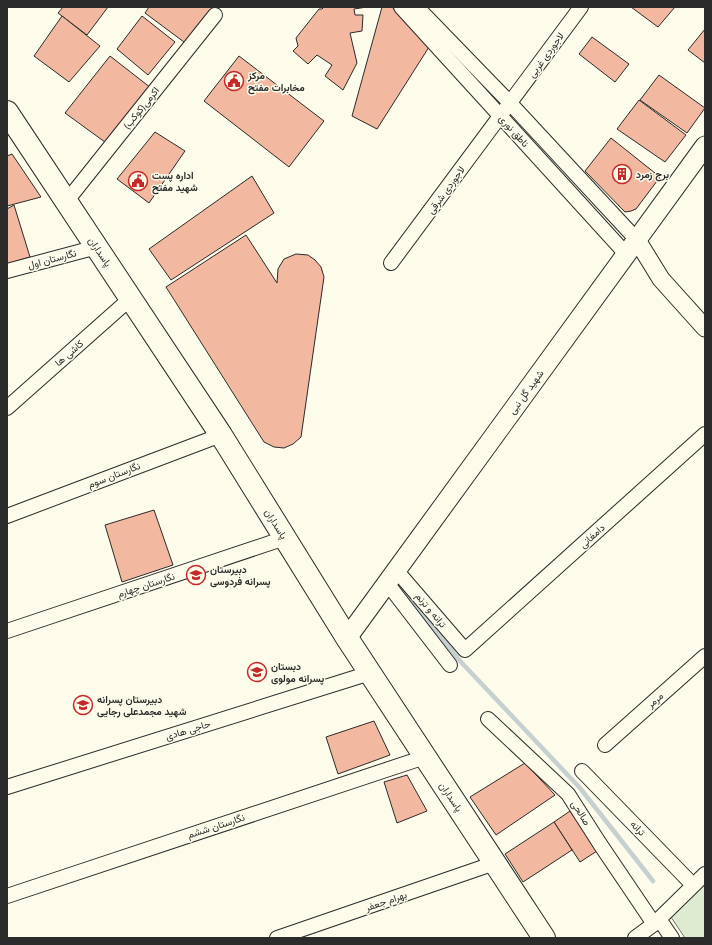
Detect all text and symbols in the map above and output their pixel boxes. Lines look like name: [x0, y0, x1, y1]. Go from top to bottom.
street label: لاجوردی غربی: [525, 30, 567, 80]
place label: مرکز مخابرات مفتح: [247, 69, 305, 95]
public building icon: مرکز مخابرات مفتح: [223, 70, 245, 92]
street label: اکرمی(کوکب): [120, 84, 162, 132]
street label: ناطق نوری: [496, 112, 532, 150]
building icon: برج زمرد: [611, 163, 633, 185]
street label: لاجوردی شرقی: [424, 164, 468, 216]
place label: برج زمرد: [636, 168, 669, 182]
place label: اداره پست شهید مفتح: [152, 169, 198, 195]
public building icon: اداره پست شهید مفتح: [127, 170, 149, 192]
street label: پاسداران: [85, 235, 115, 270]
street label: نگارستان اول: [26, 246, 78, 272]
street label: کاشی ها: [52, 337, 86, 369]
street label: شهید گل نبی: [505, 367, 547, 417]
street label: نگارستان سوم: [86, 459, 142, 491]
street label: پاسداران: [261, 507, 290, 542]
street label: دامغانی: [576, 521, 608, 551]
place label: دبیرستان پسرانه فردوسی: [210, 563, 271, 589]
school or university icon: دبیرستان پسرانه فردوسی: [185, 564, 207, 586]
street label: نگارستان چهارم: [116, 570, 177, 601]
street label: ترانه و ترنم: [413, 590, 449, 630]
place label: دبستان پسرانه مولوی: [271, 660, 324, 686]
school or university icon: دبستان پسرانه مولوی: [246, 661, 268, 683]
street label: مرمر: [643, 689, 666, 711]
place label: دبیرستان پسرانه شهید مجمدعلی رجایی: [97, 693, 187, 718]
school or university icon: دبیرستان پسرانه شهید مجمدعلی رجایی: [72, 694, 94, 716]
street label: حاجی هادی: [164, 717, 212, 743]
street label: پاسداران: [436, 780, 466, 815]
street label: صالحی: [568, 798, 594, 828]
street label: نگارستان ششم: [186, 811, 246, 841]
street label: ترانه: [628, 818, 648, 838]
street label: بهرام جعفر: [362, 888, 409, 915]

